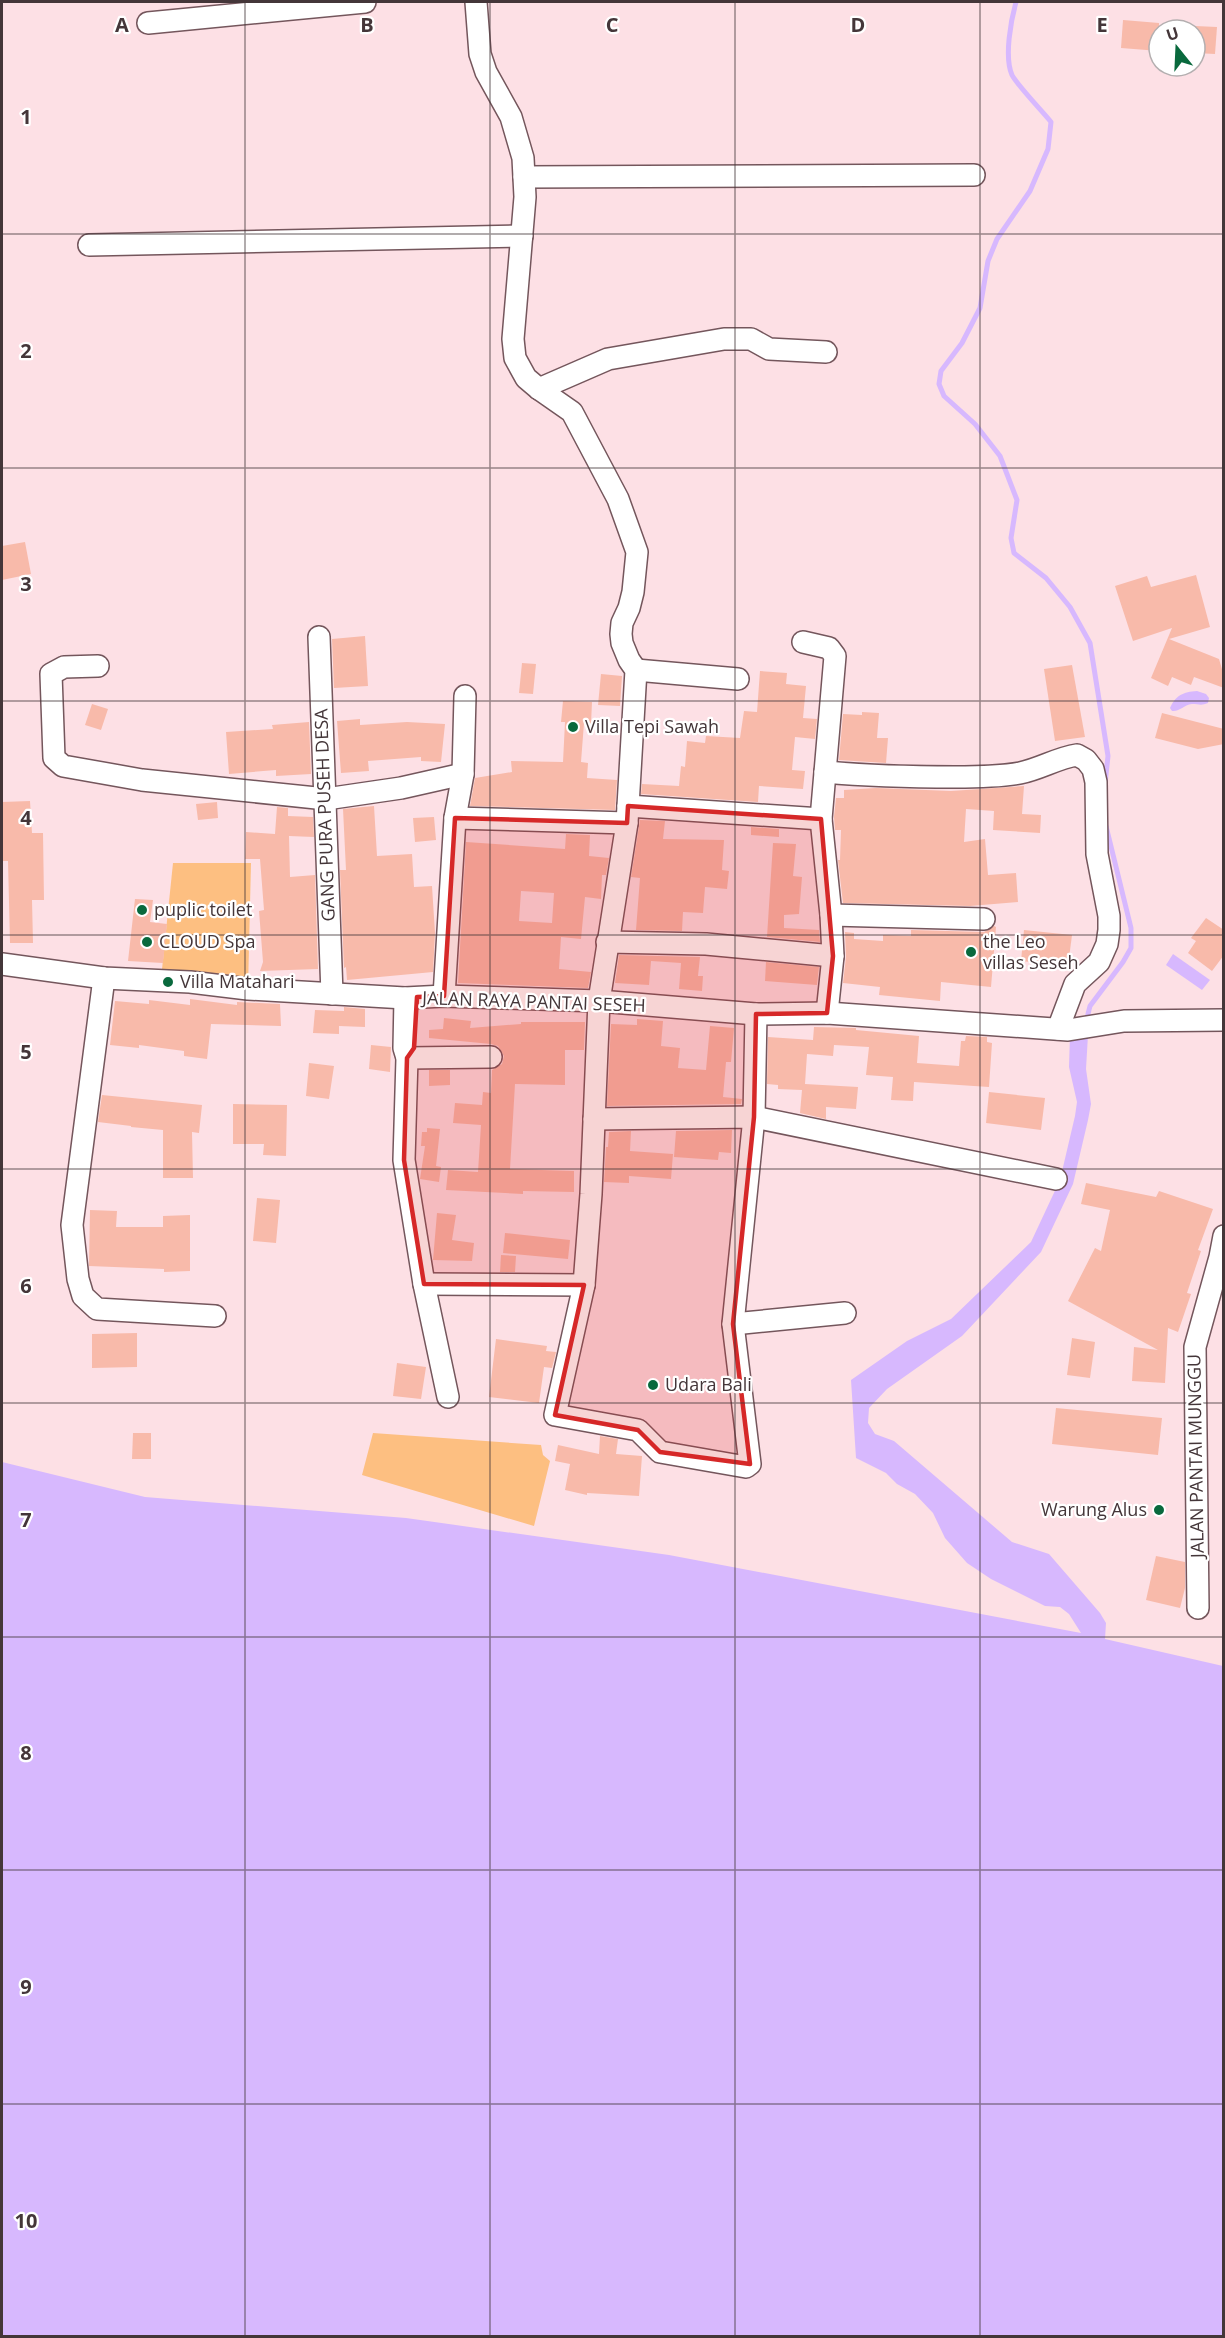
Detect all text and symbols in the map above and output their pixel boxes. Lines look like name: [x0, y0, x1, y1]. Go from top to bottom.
text: A: [115, 11, 129, 38]
text: B: [360, 11, 374, 38]
text: C: [606, 11, 619, 38]
text: D: [851, 11, 865, 38]
text: E: [1096, 11, 1108, 38]
north arrow: [1147, 18, 1207, 78]
text: U: [1163, 21, 1182, 46]
text: 1: [20, 103, 32, 130]
text: 2: [20, 337, 32, 364]
text: 3: [20, 570, 32, 597]
street label: GANG PURA PUSEH DESA: [308, 708, 340, 922]
place label: Villa Tepi Sawah: [585, 714, 719, 738]
marker: Villa Tepi Sawah: [566, 720, 580, 734]
text: 4: [20, 804, 32, 831]
place label: puplic toilet: [154, 897, 252, 921]
marker: puplic toilet: [135, 903, 149, 917]
place label: CLOUD Spa: [159, 929, 255, 953]
place label: the Leo villas Seseh: [983, 929, 1079, 974]
marker: CLOUD Spa: [140, 935, 154, 949]
marker: the Leo villas Seseh: [964, 945, 978, 959]
place label: Villa Matahari: [180, 969, 295, 993]
marker: Villa Matahari: [161, 975, 175, 989]
street label: JALAN RAYA PANTAI SESEH: [420, 985, 646, 1017]
text: 5: [20, 1038, 32, 1065]
text: 6: [20, 1272, 32, 1299]
street label: JALAN PANTAI MUNGGU: [1181, 1354, 1209, 1560]
place label: Udara Bali: [665, 1372, 752, 1396]
marker: Udara Bali: [646, 1378, 660, 1392]
place label: Warung Alus: [1041, 1497, 1147, 1521]
marker: Warung Alus: [1152, 1503, 1166, 1517]
text: 7: [20, 1506, 32, 1533]
text: 8: [20, 1739, 32, 1766]
text: 9: [20, 1973, 32, 2000]
text: 10: [15, 2207, 37, 2234]

